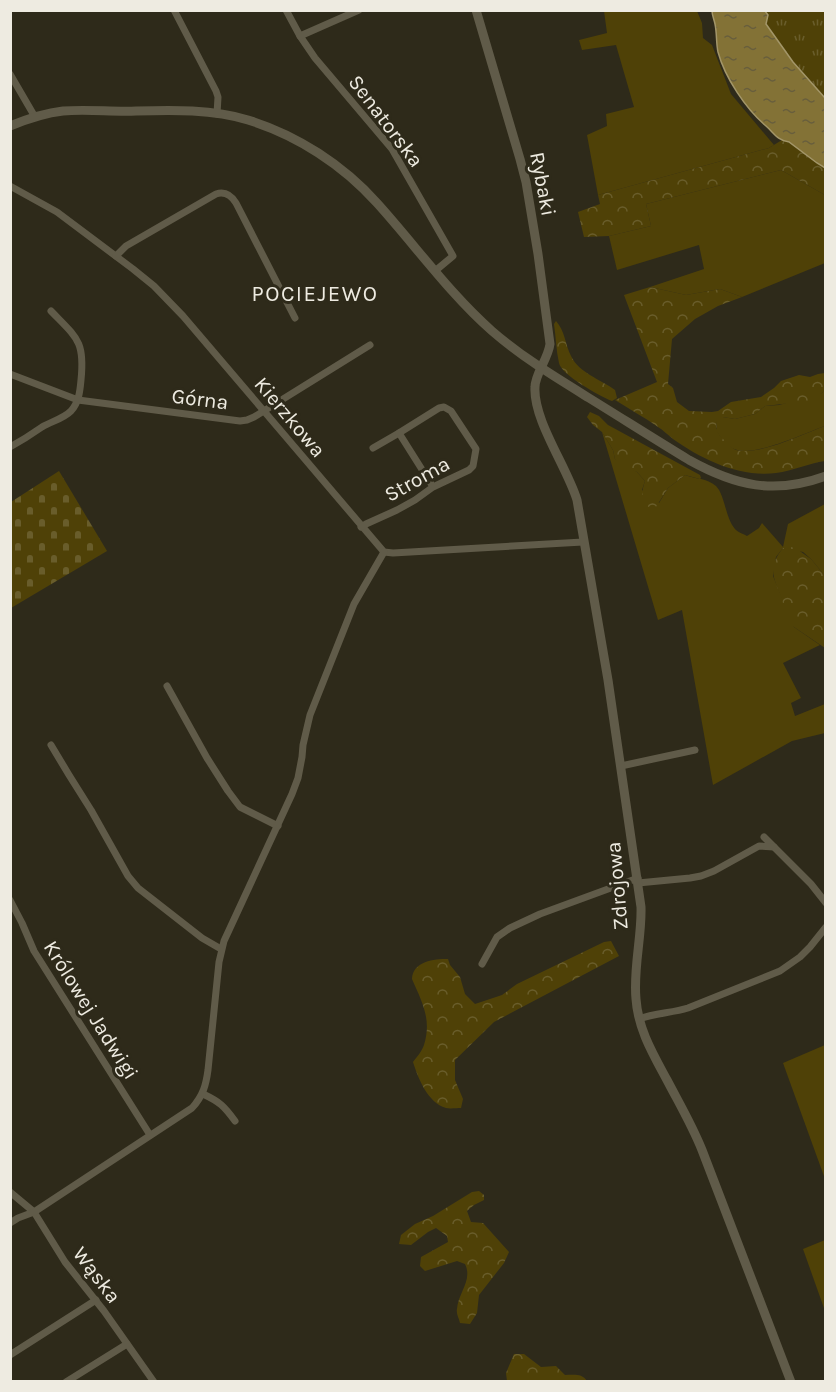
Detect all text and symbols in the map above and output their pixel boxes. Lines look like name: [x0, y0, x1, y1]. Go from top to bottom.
street label: Senatorska: [344, 70, 428, 172]
street label: Rybaki: [525, 150, 561, 218]
district label: POCIEJEWO: [252, 281, 379, 307]
street label: Kierzkowa: [249, 372, 331, 462]
street label: Górna: [170, 384, 230, 414]
street label: Stroma: [380, 451, 454, 507]
street label: Zdrojowa: [601, 841, 633, 931]
street label: Królowej Jadwigi: [39, 936, 143, 1084]
street label: Wąska: [68, 1242, 126, 1308]

